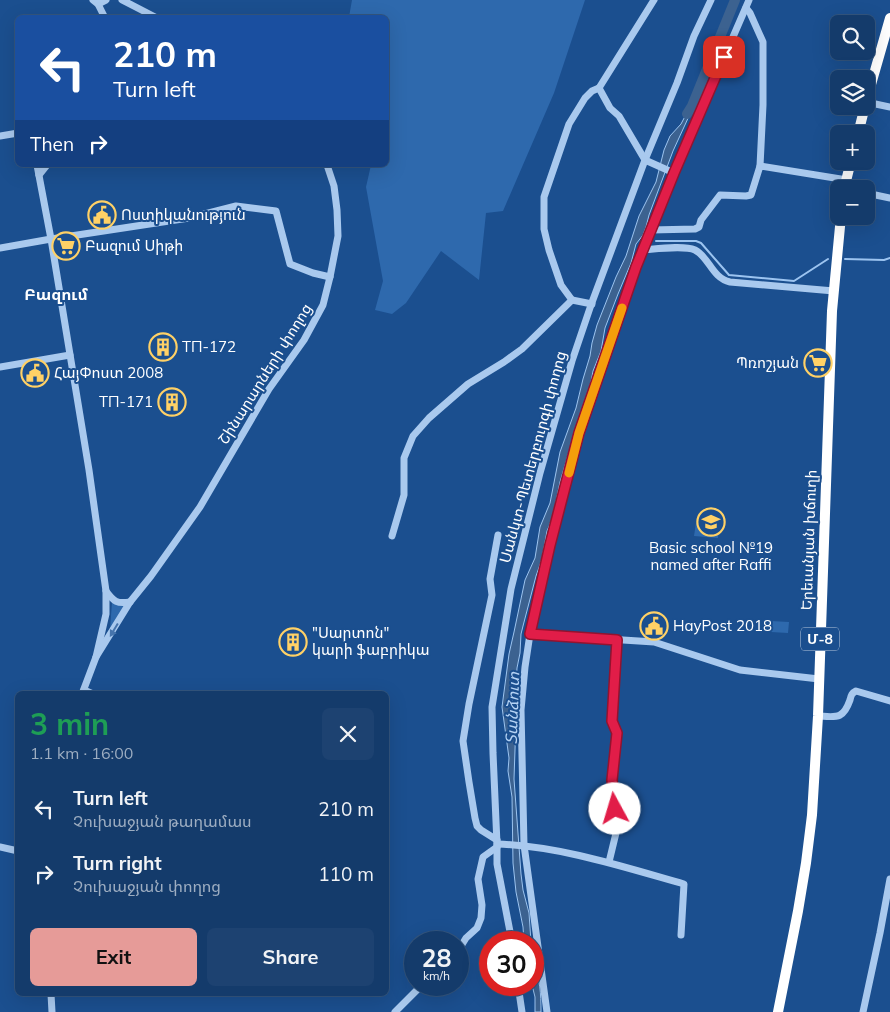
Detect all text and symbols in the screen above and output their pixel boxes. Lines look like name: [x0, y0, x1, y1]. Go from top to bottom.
map controls: [830, 15, 875, 225]
button: search: [830, 15, 875, 60]
text: 210 m: [113, 32, 217, 76]
icon: left: [30, 35, 95, 100]
pin: [703, 36, 745, 78]
icon: arrive: [710, 43, 738, 71]
button: layers: [830, 70, 875, 115]
text: Turn left: [113, 75, 196, 103]
button: +: [830, 125, 875, 170]
icon: right: [84, 130, 112, 158]
text: Then: [30, 132, 74, 156]
button: −: [830, 180, 875, 225]
public building icon: Ոստիկանություն: [87, 200, 117, 230]
place label: Ոստիկանություն: [121, 205, 246, 224]
supermarket icon: Բազում Սիթի: [51, 231, 81, 261]
place label: Բազում Սիթի: [85, 236, 183, 255]
district label: Բազում: [24, 284, 88, 304]
street label: Շինարարների փողոց: [213, 300, 316, 448]
building icon: ТП-172: [148, 332, 178, 362]
place label: ТП-172: [182, 337, 236, 356]
supermarket icon: Պռոշյան: [803, 348, 833, 378]
street label: Սանկտ-Պետերբուրգի փողոց: [495, 349, 570, 565]
place label: Պռոշյան: [736, 353, 799, 372]
public building icon: ՀայՓոստ 2008: [20, 358, 50, 388]
place label: ՀայՓոստ 2008: [54, 363, 163, 382]
building icon: ТП-171: [157, 387, 187, 417]
place label: ТП-171: [99, 392, 153, 411]
street label: Երեւանյան խճուղի: [797, 469, 820, 611]
school or university icon: Basic school №19 named after Raffi: [696, 507, 726, 537]
place label: Basic school №19 named after Raffi: [649, 538, 773, 574]
public building icon: HayPost 2018: [639, 611, 669, 641]
place label: HayPost 2018: [673, 616, 772, 635]
place label: "Սարտոն" կարի ֆաբրիկա: [312, 623, 430, 659]
one-way arrow: [109, 624, 118, 637]
building icon: "Սարտոն" կարի ֆաբրիկա: [278, 627, 308, 657]
road number: Մ-8: [801, 628, 839, 650]
water label: Տանձուտ: [501, 670, 523, 745]
text: 3 min: [30, 705, 109, 743]
button: close: [322, 708, 374, 760]
text: 1.1 km · 16:00: [30, 743, 133, 763]
position arrow: [588, 782, 640, 834]
text: Turn left: [73, 786, 148, 810]
icon: left: [30, 795, 58, 823]
text: 210 m: [318, 797, 374, 821]
text: Չուխաջյան թաղամաս: [73, 811, 252, 831]
text: Turn right: [73, 851, 162, 875]
icon: right: [30, 860, 58, 888]
text: 110 m: [318, 862, 374, 886]
text: Չուխաջյան փողոց: [73, 876, 221, 896]
button: Exit: [30, 928, 197, 986]
button: Share: [207, 928, 374, 986]
speed limit sign: 30: [479, 931, 544, 996]
text: 28: [421, 942, 452, 973]
text: km/h: [423, 968, 450, 983]

